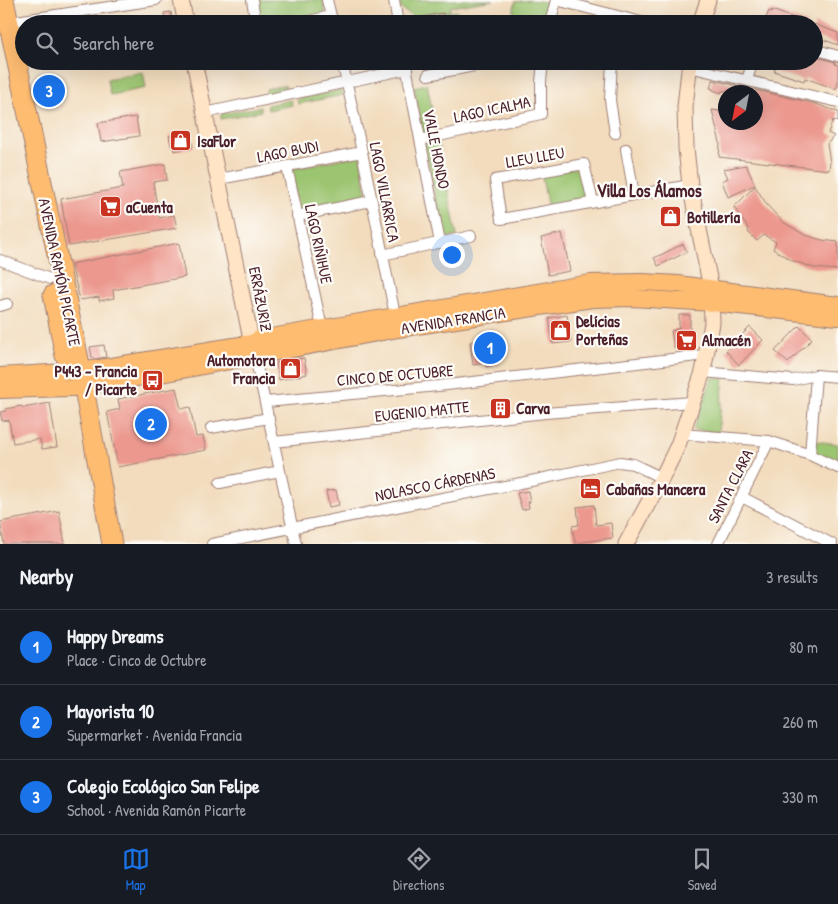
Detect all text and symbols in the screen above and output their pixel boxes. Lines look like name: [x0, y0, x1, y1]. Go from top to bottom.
search box: [15, 15, 823, 70]
icon: search: [33, 29, 61, 57]
text: Search here: [73, 30, 154, 56]
pin: 3: [33, 72, 65, 110]
north arrow: [718, 85, 763, 130]
street label: LAGO ICALMA: [452, 90, 532, 128]
street label: VALLE HONDO: [418, 107, 456, 191]
shop icon: IsaFlor: [169, 129, 193, 153]
place label: IsaFlor: [197, 130, 237, 152]
street label: LAGO BUDI: [255, 134, 321, 168]
street label: LAGO VILLARRICA: [365, 140, 406, 244]
street label: LLEU LLEU: [504, 141, 566, 173]
district label: Villa Los Álamos: [596, 178, 702, 203]
supermarket icon: aCuenta: [98, 195, 122, 219]
street label: AVENIDA RAMÓN PICARTE: [34, 196, 86, 348]
place label: aCuenta: [126, 196, 174, 218]
street label: LAGO RIÑIHUE: [300, 202, 338, 286]
shop icon: Botillería: [659, 205, 683, 229]
place label: Botillería: [687, 206, 741, 228]
your location: [439, 242, 465, 268]
street label: ERRÁZURIZ: [244, 265, 278, 333]
street label: AVENIDA FRANCIA: [399, 301, 507, 339]
place label: Delícias Porteñas: [576, 310, 629, 350]
shop icon: Delícias Porteñas: [548, 318, 572, 342]
supermarket icon: Almacén: [674, 328, 698, 352]
pin: 1: [474, 329, 506, 367]
place label: Almacén: [702, 329, 751, 351]
place label: Automotora Francia: [207, 349, 276, 389]
shop icon: Automotora Francia: [279, 357, 303, 381]
street label: CINCO DE OCTUBRE: [336, 359, 454, 391]
place label: P443 - Francia / Picarte: [55, 360, 138, 400]
bus stop icon: P443 - Francia / Picarte: [141, 368, 165, 392]
street label: EUGENIO MATTE: [374, 395, 470, 427]
building icon: Carva: [488, 396, 512, 420]
place label: Carva: [516, 397, 551, 419]
pin: 2: [135, 405, 167, 443]
street label: SANTA CLARA: [702, 445, 758, 527]
street label: NOLASCO CÁRDENAS: [373, 461, 498, 506]
hotel icon: Cabañas Mancera: [578, 477, 602, 501]
place label: Cabañas Mancera: [606, 478, 706, 500]
text: Nearby: [20, 562, 73, 591]
text: 3 results: [766, 566, 818, 588]
text: Happy Dreams: [67, 623, 164, 649]
text: 1: [33, 636, 39, 658]
text: 80 m: [789, 636, 818, 658]
text: Place · Cinco de Octubre: [67, 649, 207, 671]
text: Mayorista 10: [67, 698, 154, 724]
text: 2: [32, 711, 40, 733]
text: 260 m: [782, 711, 818, 733]
text: Supermarket · Avenida Francia: [67, 724, 242, 746]
text: Colegio Ecológico San Felipe: [67, 773, 260, 799]
text: 3: [32, 786, 40, 808]
text: 330 m: [782, 786, 818, 808]
text: School · Avenida Ramón Picarte: [67, 799, 246, 821]
tab: Map: [122, 845, 150, 894]
tab: Directions: [393, 845, 444, 894]
tab: Saved: [688, 845, 716, 894]

